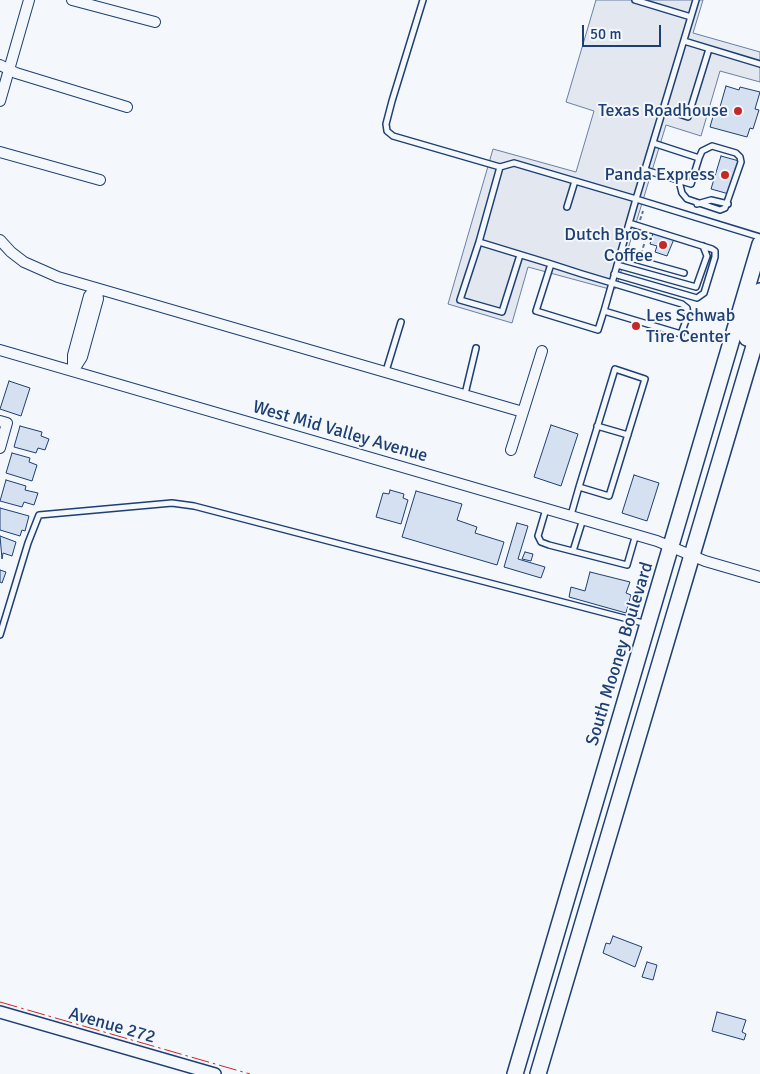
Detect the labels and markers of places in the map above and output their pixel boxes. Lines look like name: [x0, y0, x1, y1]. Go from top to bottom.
place label: Texas Roadhouse: [598, 100, 728, 122]
marker: Texas Roadhouse: [732, 105, 744, 117]
place label: Panda Express: [605, 164, 715, 186]
marker: Panda Express: [719, 169, 731, 181]
place label: Dutch Bros. Coffee: [564, 224, 653, 266]
marker: Dutch Bros. Coffee: [657, 239, 669, 251]
place label: Les Schwab Tire Center: [646, 305, 735, 348]
marker: Les Schwab Tire Center: [630, 320, 642, 332]

